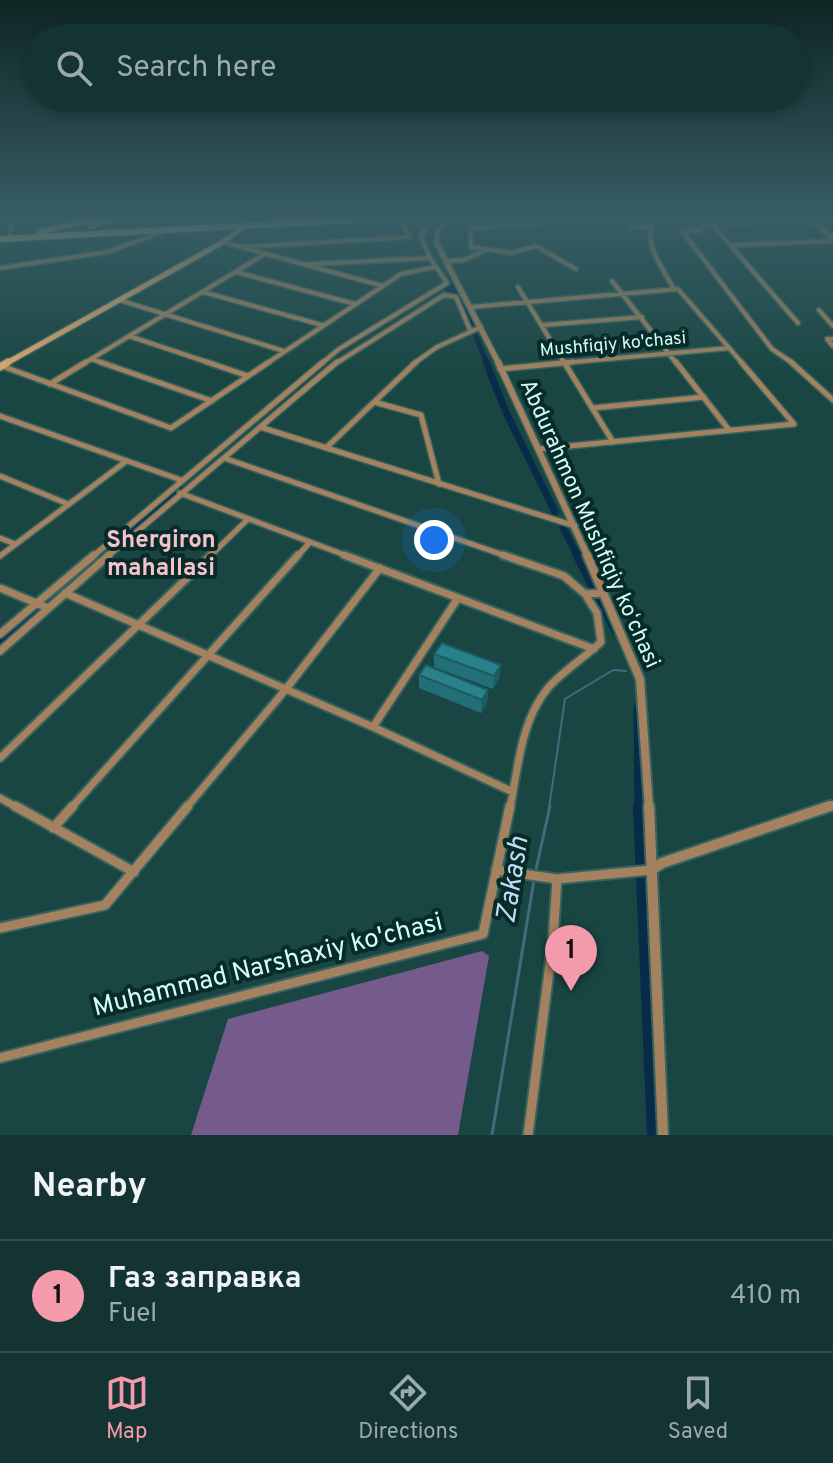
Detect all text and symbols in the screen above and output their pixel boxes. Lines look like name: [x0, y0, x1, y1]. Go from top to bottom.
search box: [24, 24, 809, 112]
icon: search: [52, 46, 96, 90]
text: Search here: [116, 50, 276, 87]
street label: Mushfiqiy ko'chasi: [539, 327, 687, 363]
street label: Abdurahmon Mushfiqiy koʻchasi: [513, 375, 665, 673]
your location: [414, 520, 454, 560]
district label: Shergiron mahallasi: [106, 526, 216, 584]
water label: Zakash: [489, 834, 539, 926]
street label: Muhammad Narshaxiy ko'chasi: [90, 907, 446, 1025]
pin: 1: [545, 925, 597, 991]
text: Nearby: [32, 1166, 147, 1209]
text: Газ заправка: [108, 1261, 301, 1298]
text: 1: [53, 1280, 63, 1313]
text: 410 m: [730, 1280, 801, 1313]
text: Fuel: [108, 1298, 157, 1331]
tab: Map: [105, 1371, 149, 1446]
tab: Directions: [358, 1371, 458, 1446]
tab: Saved: [668, 1371, 728, 1446]

